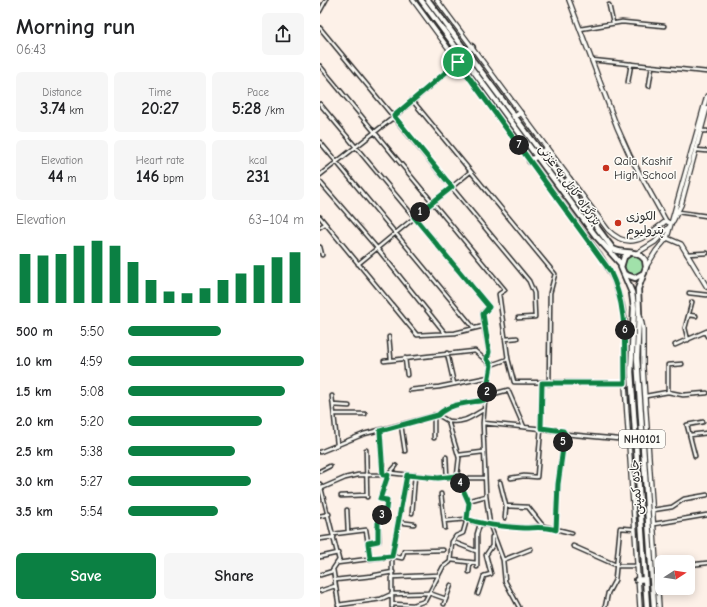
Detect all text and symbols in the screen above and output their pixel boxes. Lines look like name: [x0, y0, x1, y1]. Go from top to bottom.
button: share: [262, 13, 304, 55]
text: Morning run: [16, 14, 135, 40]
text: 06:43: [16, 42, 46, 57]
pin: [441, 45, 475, 79]
icon: arrive: [447, 51, 469, 73]
text: Distance: [42, 86, 82, 99]
text: Time: [149, 86, 171, 99]
text: Pace: [247, 86, 269, 99]
text: 3.74: [40, 99, 66, 118]
text: 20:27: [141, 99, 179, 118]
text: 5:28: [232, 99, 261, 118]
text: km: [66, 104, 84, 117]
text: /km: [261, 104, 284, 117]
pin: 7: [509, 135, 529, 155]
text: 7: [517, 138, 521, 151]
street label: بزرگراه کابل به غزنی: [535, 142, 604, 229]
text: Elevation: [41, 154, 83, 167]
text: Heart rate: [136, 154, 184, 167]
text: kcal: [249, 154, 267, 167]
place label: Qala Kashif High School: [614, 154, 676, 182]
marker: Qala Kashif High School: [601, 163, 611, 173]
text: 44: [48, 167, 64, 186]
text: 146: [136, 167, 159, 186]
text: 231: [246, 167, 270, 186]
text: m: [64, 172, 76, 185]
text: bpm: [159, 172, 184, 185]
pin: 1: [410, 202, 430, 222]
text: 1: [418, 205, 422, 218]
place label: الکوزی پترولیوم: [626, 209, 664, 239]
text: Elevation: [16, 212, 66, 227]
text: 63–104 m: [248, 212, 304, 227]
marker: الکوزی پترولیوم: [613, 218, 623, 228]
pin: 6: [615, 320, 635, 340]
text: 6: [622, 323, 628, 336]
text: 500 m: [16, 324, 53, 339]
text: 5:50: [80, 324, 104, 339]
text: 1.0 km: [16, 354, 52, 369]
text: 4:59: [80, 354, 103, 369]
pin: 2: [477, 382, 497, 402]
text: 1.5 km: [16, 384, 52, 399]
text: 5:08: [80, 384, 104, 399]
text: 2: [484, 385, 490, 398]
text: 2.0 km: [16, 414, 54, 429]
text: 5:20: [80, 414, 104, 429]
road number: NH0101: [619, 430, 665, 448]
pin: 5: [553, 432, 573, 452]
text: 5: [560, 435, 566, 448]
text: 2.5 km: [16, 444, 53, 459]
text: 5:38: [80, 444, 103, 459]
street label: جاده کمپنی: [627, 459, 646, 515]
pin: 4: [450, 473, 470, 493]
text: 3.0 km: [16, 474, 54, 489]
text: 5:27: [80, 474, 102, 489]
text: 4: [457, 476, 463, 489]
text: 3.5 km: [16, 504, 53, 519]
text: 5:54: [80, 504, 103, 519]
pin: 3: [372, 505, 392, 525]
text: 3: [379, 508, 385, 521]
button: Save: [16, 553, 156, 599]
button: Share: [164, 553, 304, 599]
north arrow: [655, 555, 695, 595]
map controls: [655, 555, 695, 595]

